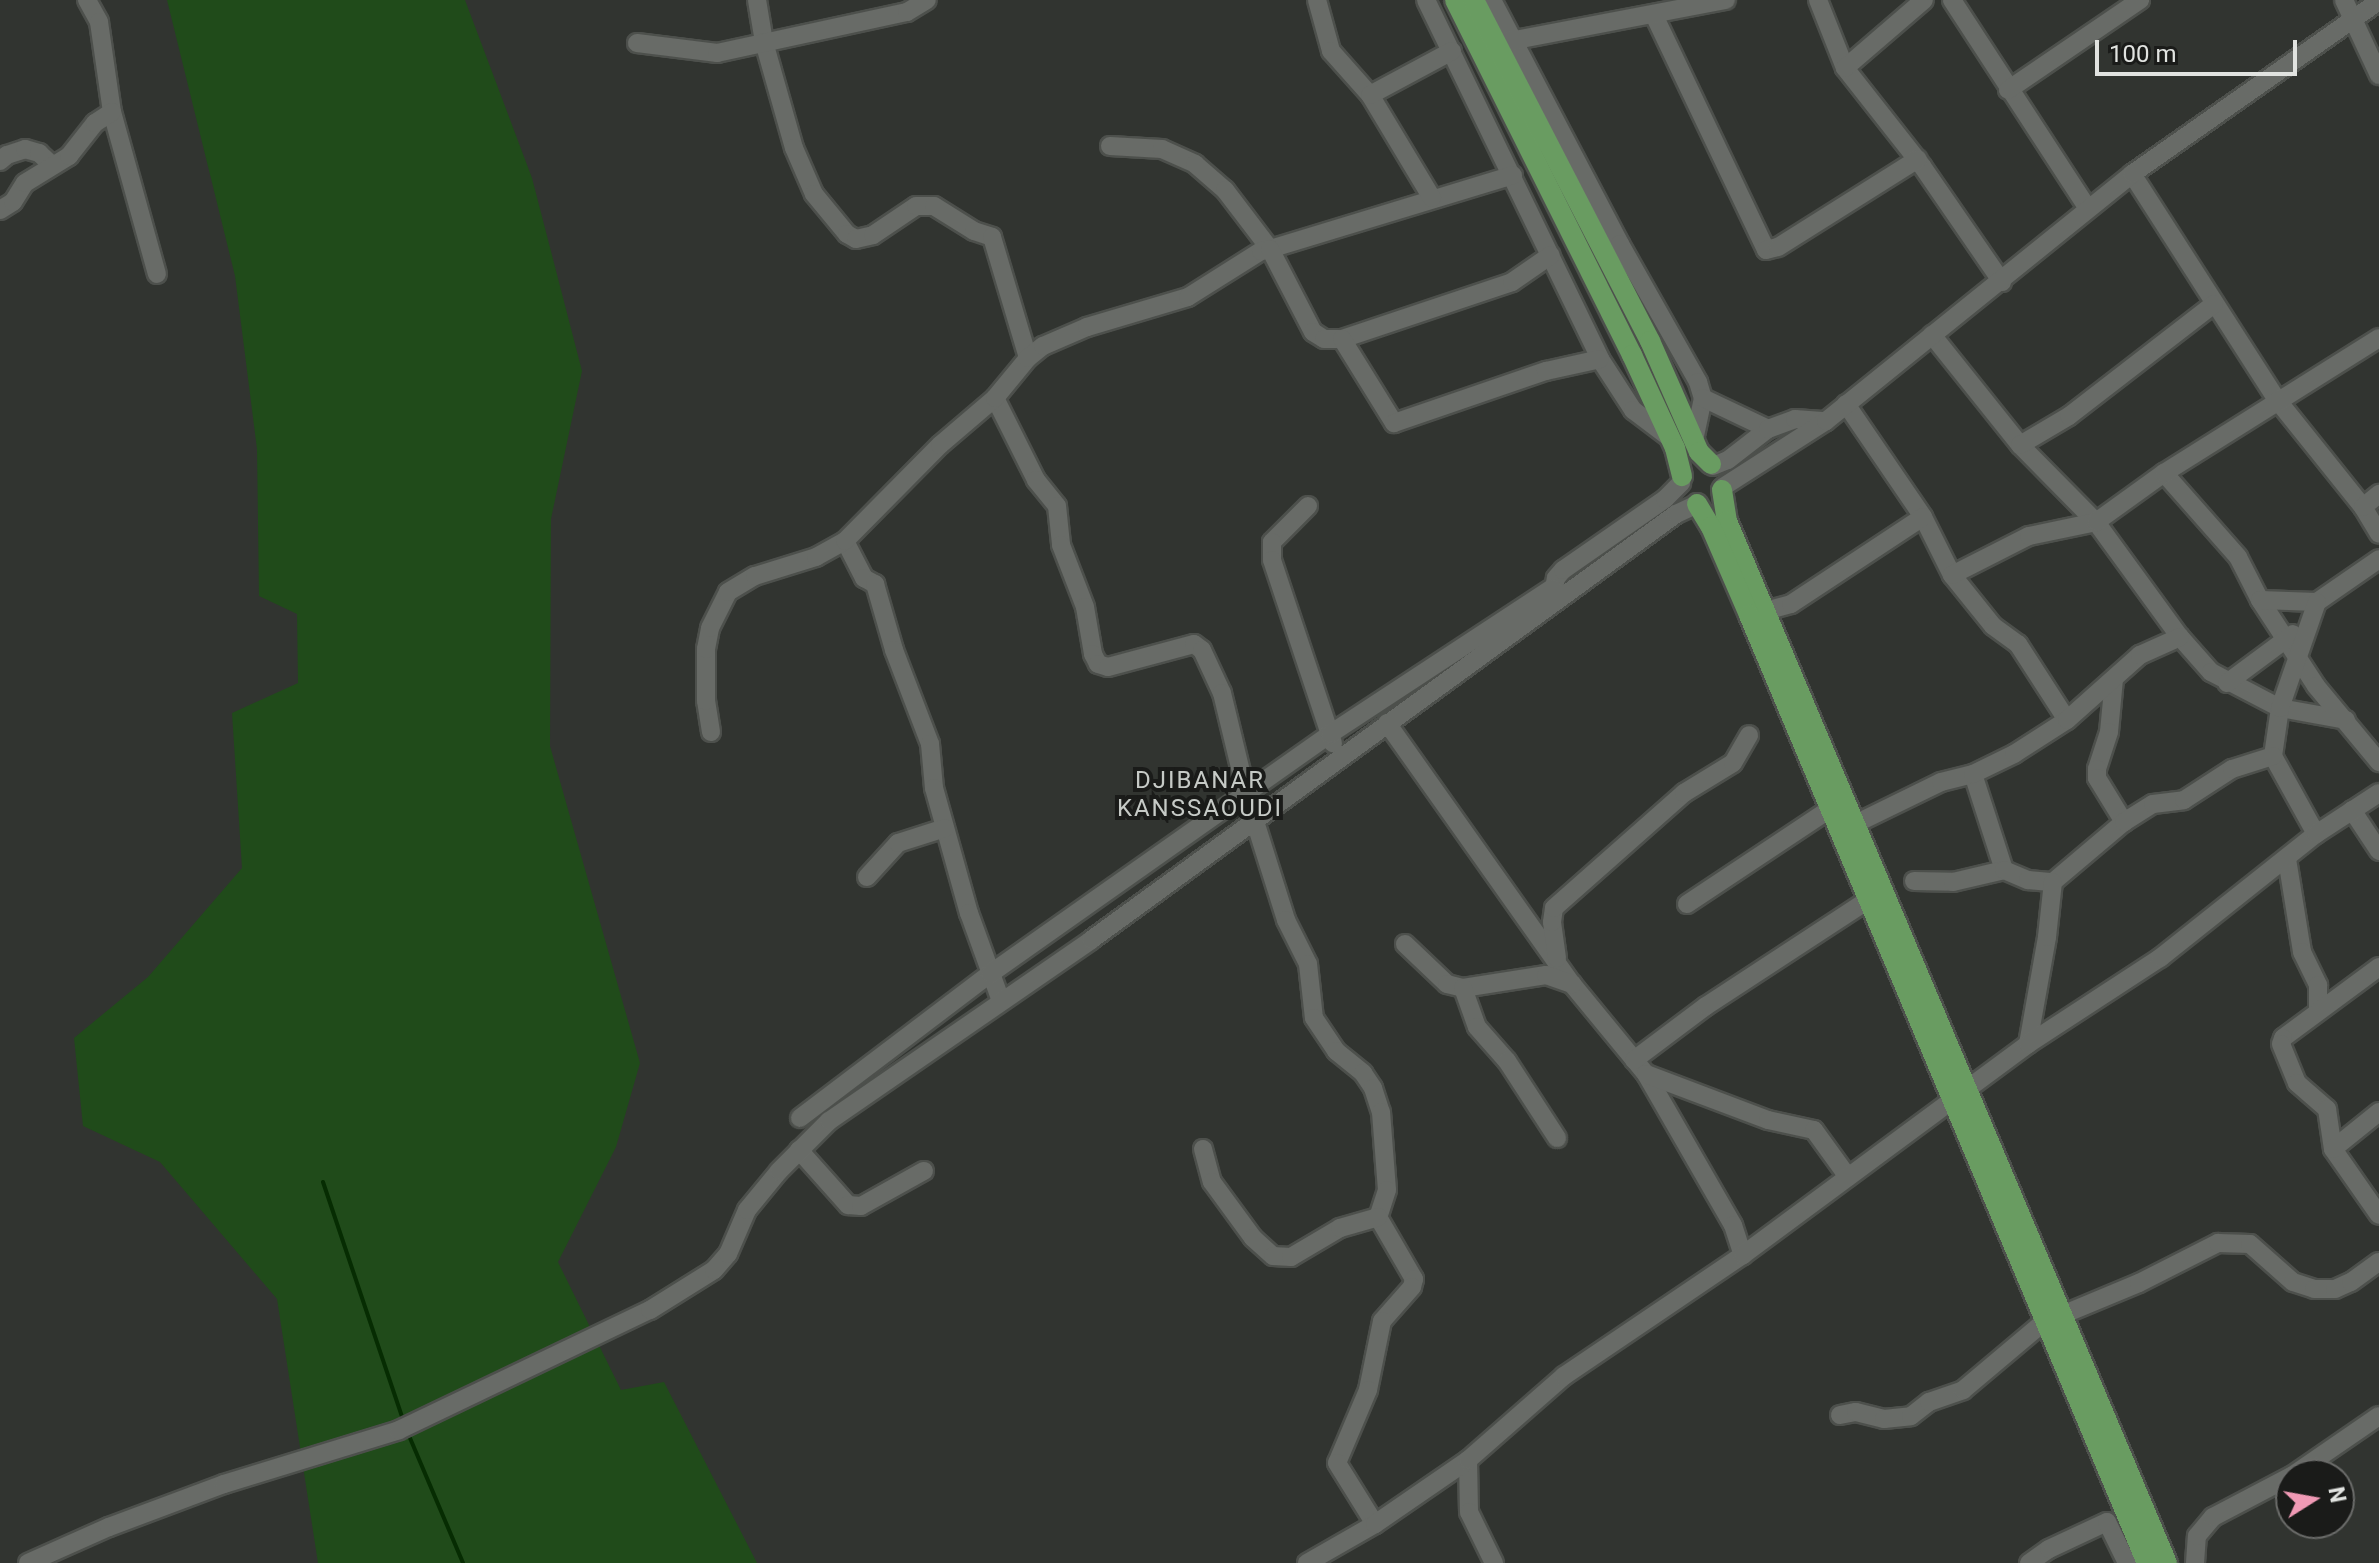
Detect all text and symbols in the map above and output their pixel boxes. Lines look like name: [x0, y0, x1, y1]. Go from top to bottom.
scale bar: [2099, 24, 2301, 74]
text: 100 m: [2109, 40, 2176, 68]
district label: DJIBANAR KANSSAOUDI: [1117, 767, 1283, 823]
north arrow: [2275, 1459, 2355, 1539]
text: N: [2323, 1485, 2351, 1505]

